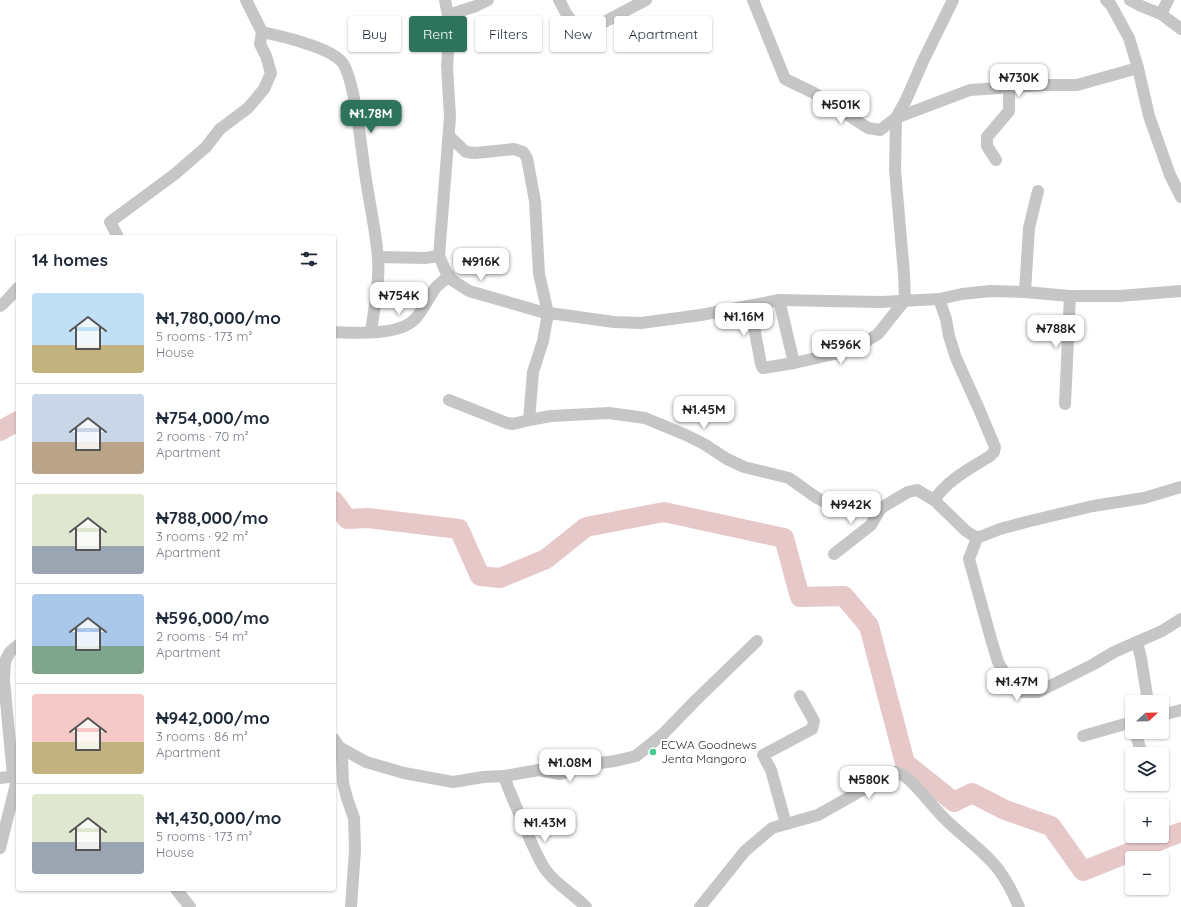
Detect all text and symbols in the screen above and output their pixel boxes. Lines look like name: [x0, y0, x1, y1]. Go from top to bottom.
chip: Buy: [348, 16, 401, 52]
chip: Rent: [409, 16, 467, 52]
chip: Filters: [475, 16, 542, 52]
chip: New: [550, 16, 606, 52]
chip: Apartment: [614, 16, 712, 52]
pin: ₦730K: [991, 64, 1047, 98]
text: ₦730K: [999, 69, 1039, 85]
pin: ₦501K: [813, 91, 869, 125]
text: ₦501K: [822, 96, 860, 112]
pin: ₦1.78M: [338, 100, 404, 134]
text: ₦1.78M: [350, 105, 392, 121]
icon: filters: [298, 248, 320, 270]
pin: ₦916K: [453, 248, 509, 282]
text: 14 homes: [32, 249, 108, 270]
text: ₦916K: [462, 253, 500, 269]
pin: ₦754K: [371, 282, 427, 316]
text: ₦754K: [379, 287, 419, 303]
pin: ₦1.16M: [711, 303, 777, 337]
text: ₦1,780,000/mo: [156, 307, 281, 328]
text: ₦1.16M: [724, 308, 764, 324]
icon: home: [64, 309, 112, 357]
pin: ₦788K: [1028, 315, 1084, 349]
text: ₦788K: [1036, 320, 1076, 336]
text: 5 rooms · 173 m²: [156, 328, 252, 344]
pin: ₦596K: [813, 331, 869, 365]
text: ₦596K: [821, 336, 861, 352]
text: House: [156, 344, 194, 360]
pin: ₦1.45M: [671, 396, 737, 430]
text: ₦1.45M: [682, 401, 726, 417]
text: ₦754,000/mo: [156, 407, 270, 428]
icon: home: [64, 410, 112, 458]
text: 2 rooms · 70 m²: [156, 428, 249, 444]
text: Apartment: [156, 444, 221, 460]
pin: ₦942K: [823, 491, 879, 525]
text: ₦942K: [831, 496, 871, 512]
text: ₦788,000/mo: [156, 507, 268, 528]
icon: home: [64, 510, 112, 558]
text: 3 rooms · 92 m²: [156, 528, 248, 544]
text: Apartment: [156, 544, 221, 560]
text: ₦596,000/mo: [156, 607, 269, 628]
icon: home: [64, 610, 112, 658]
text: 2 rooms · 54 m²: [156, 628, 248, 644]
text: Apartment: [156, 644, 221, 660]
pin: ₦1.47M: [984, 668, 1050, 702]
text: ₦1.47M: [996, 673, 1038, 689]
north arrow: [1125, 695, 1169, 739]
map controls: [1125, 695, 1169, 895]
text: ₦942,000/mo: [156, 707, 270, 728]
icon: home: [64, 710, 112, 758]
text: 3 rooms · 86 m²: [156, 728, 248, 744]
place label: ECWA Goodnews Jenta Mangoro: [661, 737, 757, 766]
text: Apartment: [156, 744, 221, 760]
marker: ECWA Goodnews Jenta Mangoro: [648, 747, 658, 757]
button: layers: [1125, 747, 1169, 791]
pin: ₦1.08M: [537, 749, 603, 783]
text: ₦1.08M: [548, 754, 592, 770]
pin: ₦580K: [841, 766, 897, 800]
text: ₦580K: [849, 771, 889, 787]
button: +: [1125, 799, 1169, 843]
text: ₦1,430,000/mo: [156, 807, 281, 828]
pin: ₦1.43M: [512, 809, 578, 843]
icon: home: [64, 810, 112, 858]
text: ₦1.43M: [524, 814, 566, 830]
text: 5 rooms · 173 m²: [156, 828, 252, 844]
text: House: [156, 844, 194, 860]
button: −: [1125, 851, 1169, 895]

